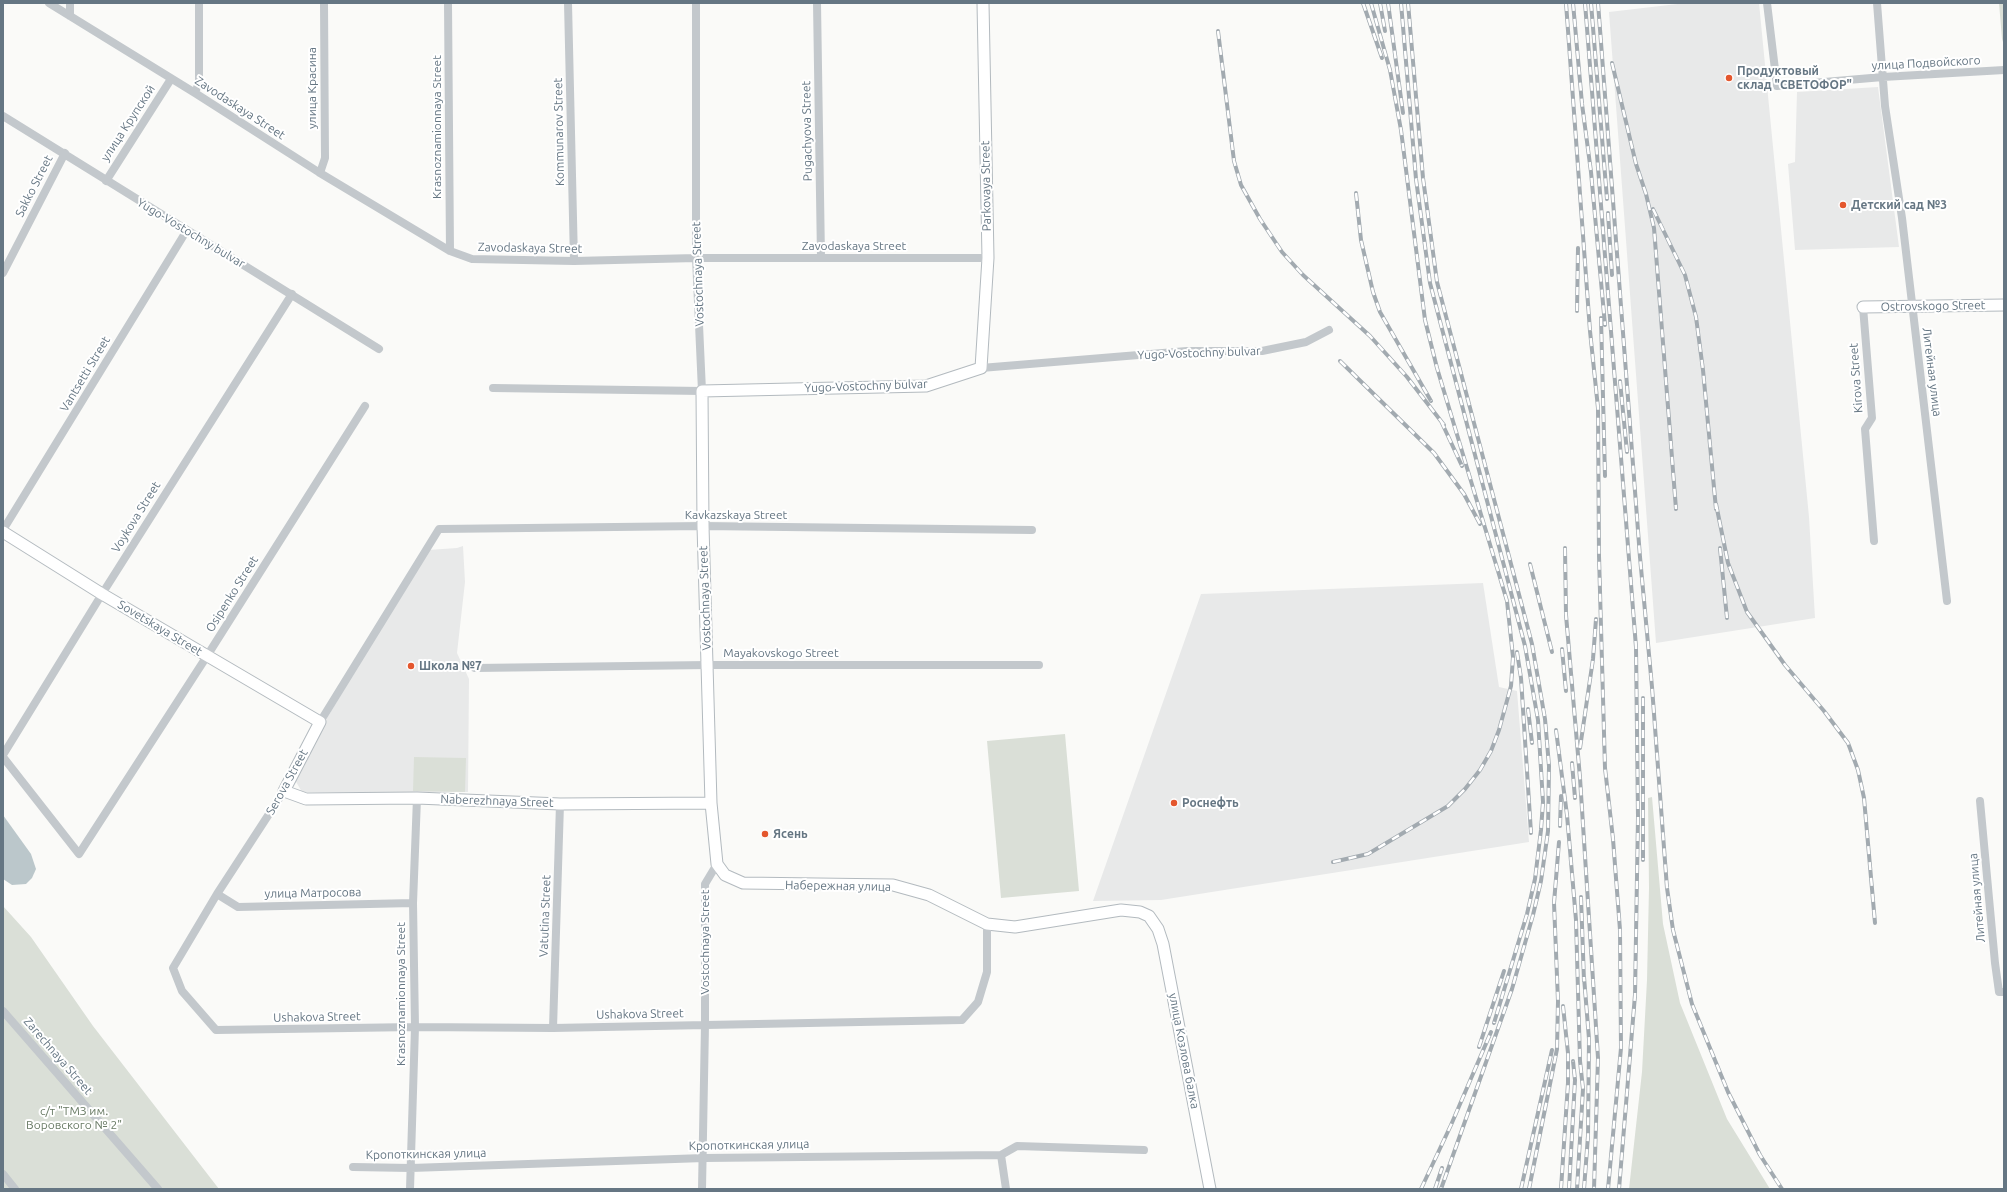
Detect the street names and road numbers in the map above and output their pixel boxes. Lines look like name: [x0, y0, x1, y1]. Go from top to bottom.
street label: улица Красина: [305, 47, 319, 129]
street label: улица Подвойского: [1871, 53, 1981, 73]
street label: Krasnoznamionnaya Street: [430, 55, 444, 199]
street label: Zavodaskaya Street: [192, 73, 288, 143]
street label: Kommunarov Street: [551, 78, 567, 186]
street label: Pugachyova Street: [799, 81, 815, 181]
street label: улица Крупской: [98, 82, 158, 164]
street label: Parkovaya Street: [978, 140, 994, 232]
street label: Sakko Street: [12, 153, 56, 219]
street label: Yugo-Vostochny bulvar: [134, 195, 248, 271]
street label: Vostochnaya Street: [689, 221, 707, 327]
street label: Zavodaskaya Street: [802, 239, 906, 253]
street label: Zavodaskaya Street: [478, 240, 582, 256]
street label: Ostrovskogo Street: [1880, 298, 1986, 314]
street label: Литейная улица: [1919, 327, 1945, 417]
street label: Vantsetti Street: [57, 334, 113, 414]
street label: Kirova Street: [1846, 342, 1866, 414]
street label: Yugo-Vostochny bulvar: [1137, 344, 1261, 362]
street label: Yugo-Vostochny bulvar: [804, 377, 928, 395]
street label: Voykova Street: [108, 479, 164, 555]
street label: Kavkazskaya Street: [685, 508, 787, 522]
street label: Vostochnaya Street: [696, 545, 714, 651]
street label: Osipenko Street: [203, 553, 261, 635]
street label: Sovetskaya Street: [115, 597, 205, 659]
street label: Mayakovskogo Street: [723, 646, 839, 660]
street label: Serova Street: [263, 747, 311, 817]
street label: Naberezhnaya Street: [440, 792, 554, 810]
street label: Литейная улица: [1966, 853, 1988, 943]
street label: Vatutina Street: [536, 875, 554, 957]
street label: Набережная улица: [785, 878, 891, 894]
street label: улица Матросова: [264, 885, 362, 901]
street label: Vostochnaya Street: [698, 890, 712, 994]
street label: Krasnoznamionnaya Street: [394, 922, 408, 1066]
street label: улица Козлова балка: [1166, 992, 1202, 1110]
street label: Ushakova Street: [596, 1006, 684, 1022]
street label: Ushakova Street: [273, 1009, 361, 1025]
street label: Zarechnaya Street: [20, 1014, 96, 1098]
street label: Кропоткинская улица: [688, 1137, 810, 1153]
street label: Кропоткинская улица: [365, 1146, 487, 1162]

